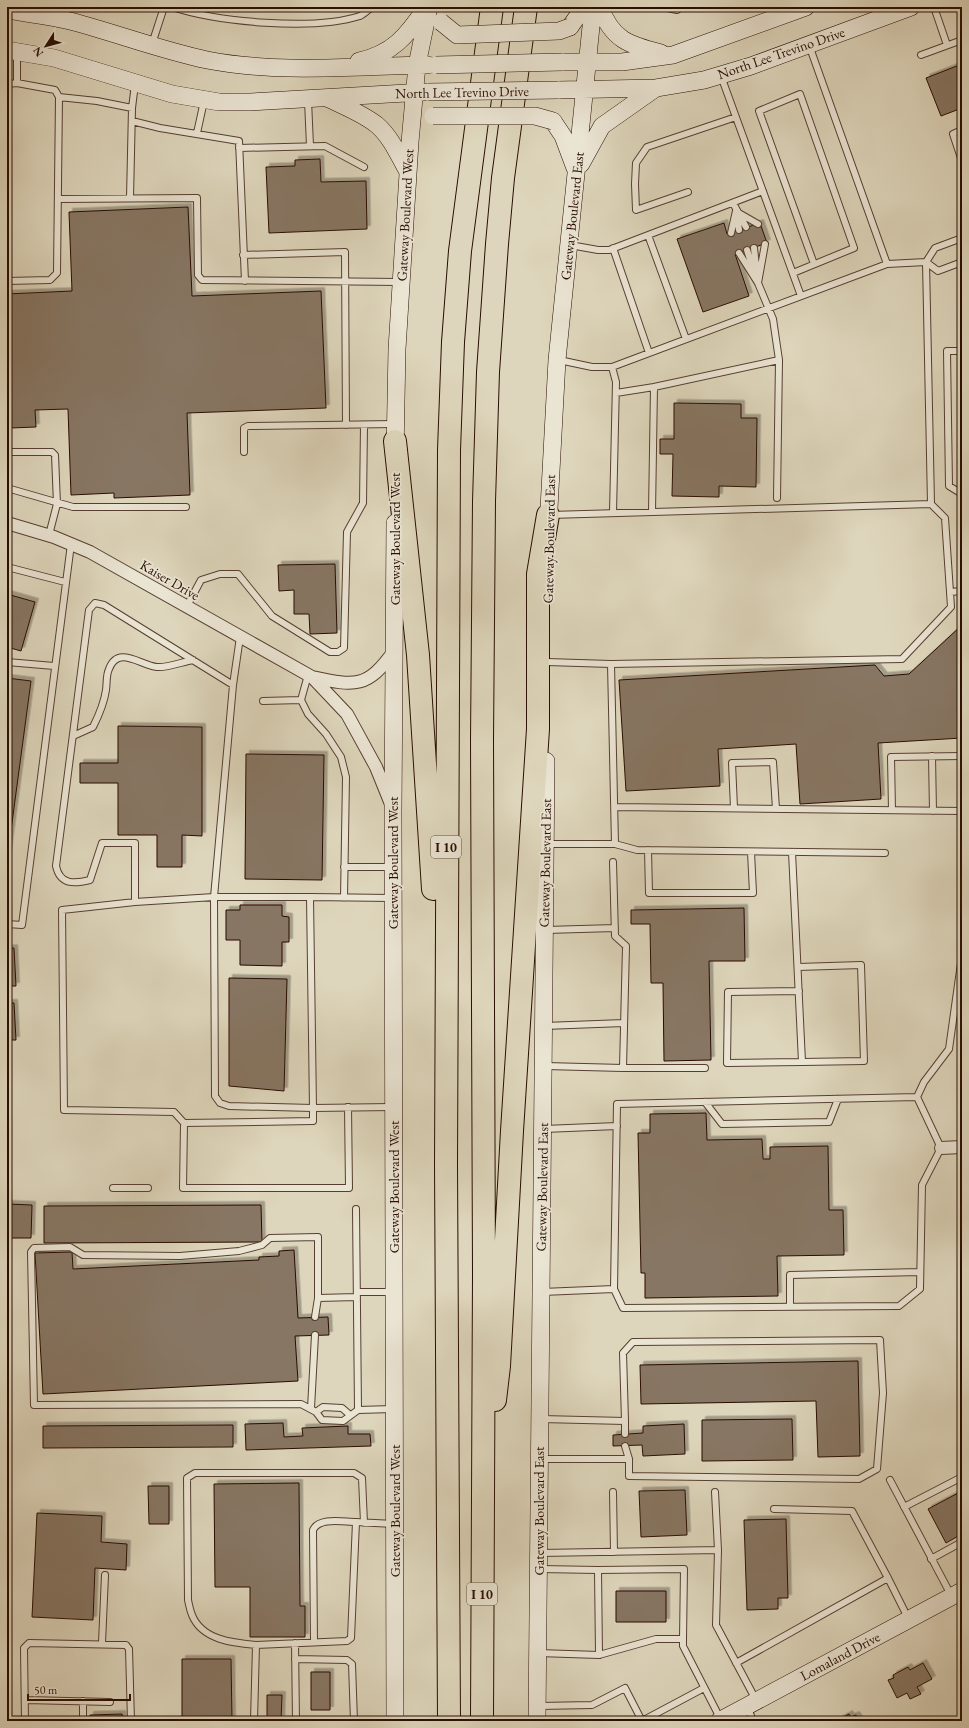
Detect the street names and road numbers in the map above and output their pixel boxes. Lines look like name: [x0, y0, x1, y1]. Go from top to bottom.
street label: North Lee Trevino Drive: [715, 23, 848, 83]
street label: North Lee Trevino Drive: [395, 82, 529, 102]
street label: Gateway Boulevard West: [393, 148, 417, 282]
street label: Gateway Boulevard East: [556, 150, 588, 281]
street label: Gateway Boulevard West: [386, 472, 404, 605]
street label: Gateway Boulevard East: [539, 474, 559, 604]
street label: Kaiser Drive: [137, 556, 204, 605]
street label: Gateway Boulevard West: [384, 796, 402, 929]
street label: Gateway Boulevard East: [535, 798, 555, 928]
road number: I 10: [431, 836, 461, 858]
street label: Gateway Boulevard West: [385, 1120, 403, 1253]
street label: Gateway Boulevard East: [532, 1122, 552, 1252]
street label: Gateway Boulevard West: [386, 1444, 404, 1577]
street label: Gateway Boulevard East: [530, 1446, 548, 1575]
road number: I 10: [467, 1583, 497, 1605]
street label: Lomaland Drive: [797, 1627, 883, 1685]

